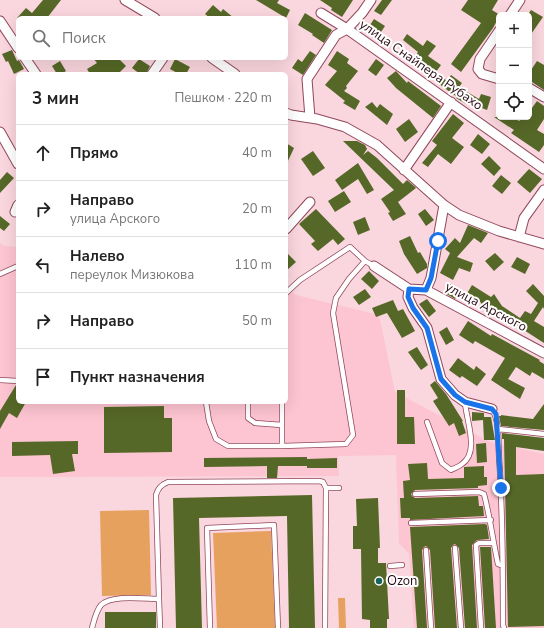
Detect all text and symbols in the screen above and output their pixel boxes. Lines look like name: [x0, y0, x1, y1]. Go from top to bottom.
map controls: [496, 12, 532, 120]
button: +: [496, 12, 532, 48]
search box: [16, 16, 288, 60]
street label: улица Снайпера Рубахо: [356, 16, 486, 114]
icon: search: [30, 27, 52, 49]
text: Поиск: [62, 28, 106, 48]
button: −: [496, 48, 532, 84]
button: locate: [496, 84, 532, 120]
text: 3 мин: [32, 87, 79, 110]
text: Пешком · 220 m: [174, 89, 272, 107]
icon: ahead: [32, 142, 54, 164]
text: Прямо: [70, 143, 118, 163]
text: 40 m: [242, 144, 272, 162]
text: Направо: [70, 190, 134, 210]
icon: right: [32, 198, 54, 220]
text: 20 m: [242, 200, 272, 218]
text: улица Арского: [70, 210, 160, 228]
route start: [429, 232, 447, 250]
text: Налево: [70, 246, 125, 266]
icon: left: [32, 254, 54, 276]
text: 110 m: [234, 256, 272, 274]
text: переулок Мизюкова: [70, 266, 194, 284]
street label: улица Арского: [442, 278, 530, 336]
icon: right: [32, 310, 54, 332]
text: Направо: [70, 311, 134, 331]
text: 50 m: [242, 312, 272, 330]
icon: arrive: [32, 366, 54, 388]
text: Пункт назначения: [70, 367, 205, 387]
route end: [492, 479, 510, 497]
place label: Ozon: [387, 572, 417, 590]
marker: Ozon: [374, 576, 384, 586]

